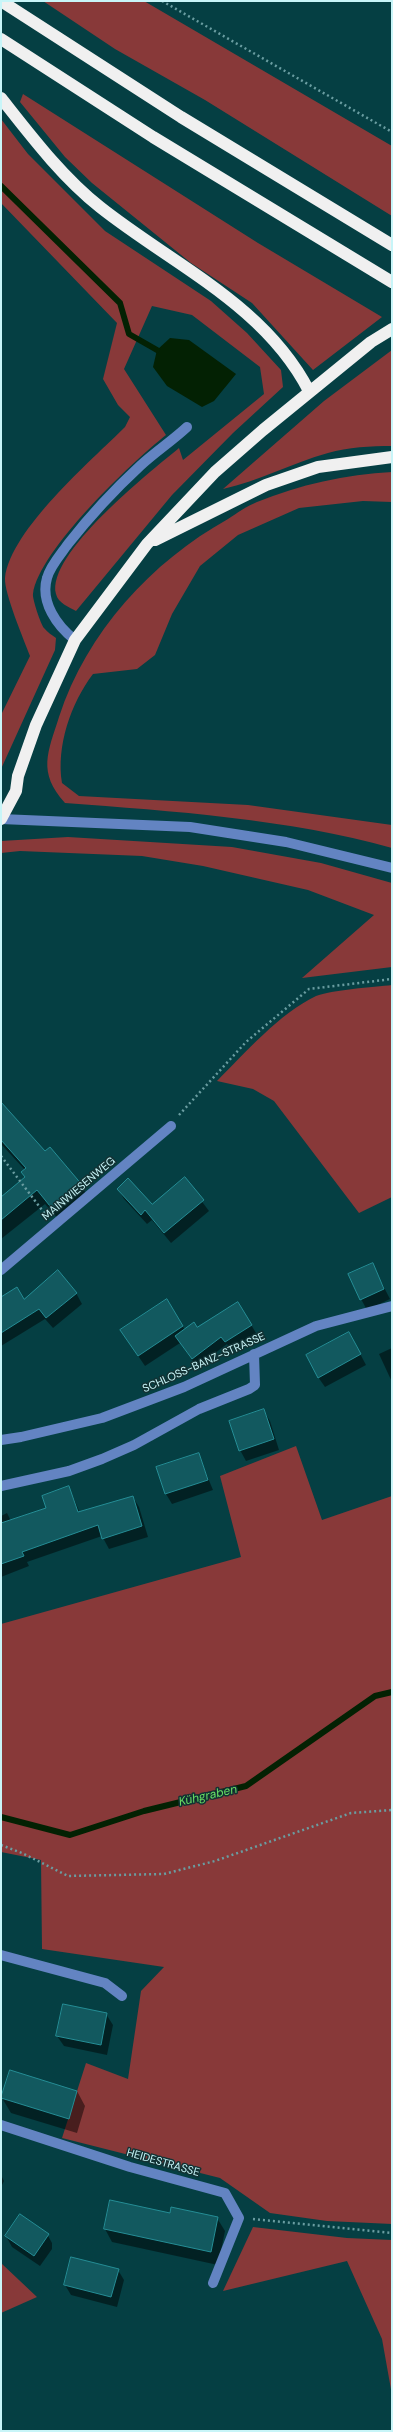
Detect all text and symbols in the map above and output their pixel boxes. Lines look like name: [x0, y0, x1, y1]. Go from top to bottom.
street label: MAINWIESENWEG: [40, 1155, 118, 1223]
street label: SCHLOSS-BANZ-STRASSE: [141, 1330, 267, 1396]
water label: Kühgraben: [177, 1782, 239, 1810]
street label: HEIDESTRASSE: [125, 2146, 201, 2180]

